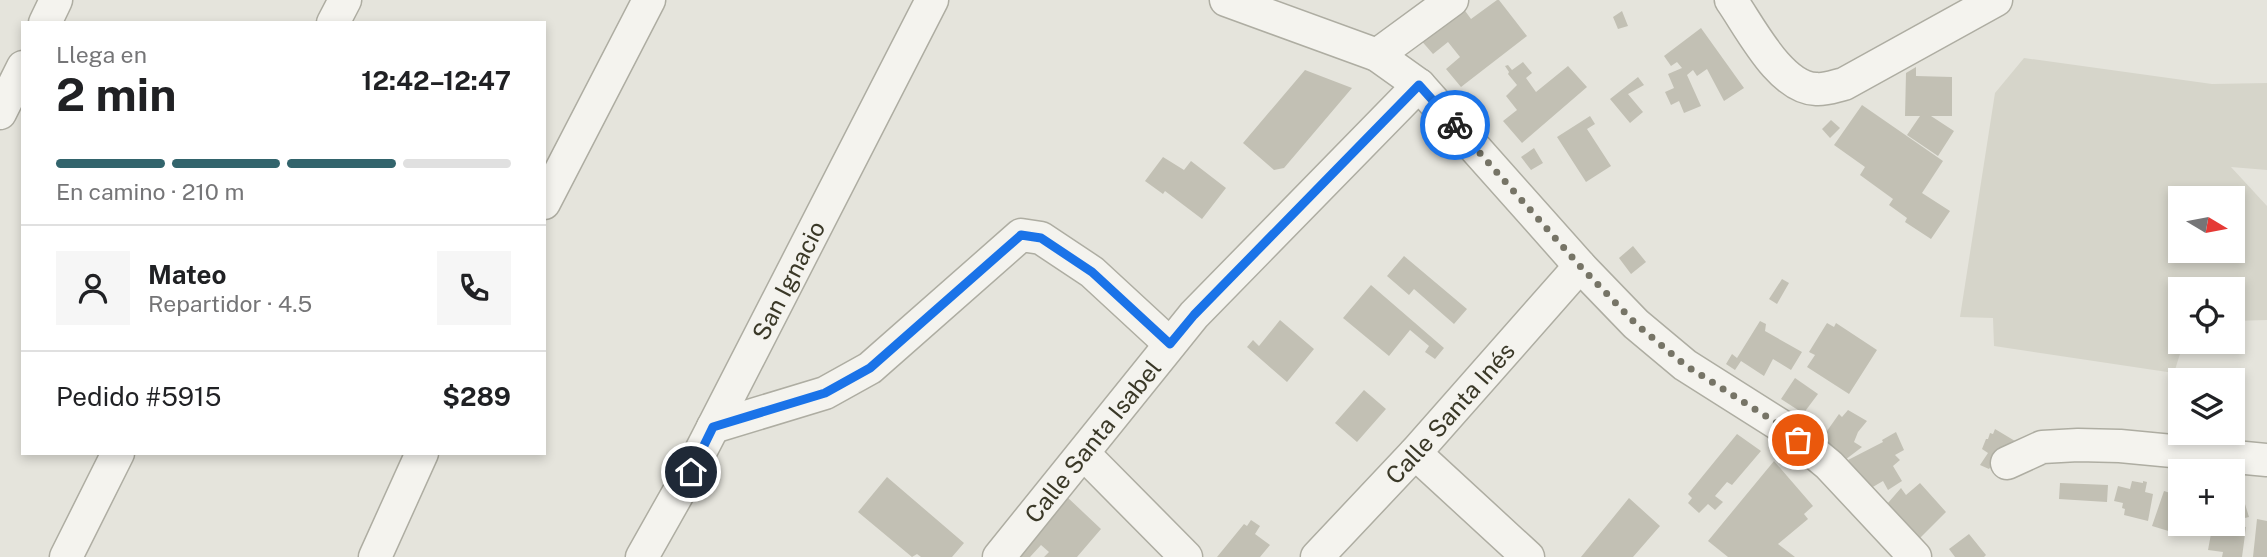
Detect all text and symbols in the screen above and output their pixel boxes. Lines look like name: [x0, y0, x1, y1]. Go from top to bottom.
text: Llega en: [56, 41, 147, 68]
text: 12:42–12:47: [361, 65, 511, 96]
text: 2 min: [56, 67, 176, 121]
courier: [1420, 90, 1490, 160]
icon: bike: [1436, 106, 1474, 144]
text: En camino · 210 m: [56, 178, 244, 205]
north arrow: [2168, 186, 2245, 262]
map controls: [2168, 186, 2245, 536]
street label: San Ignacio: [746, 216, 830, 345]
button: person: [56, 251, 130, 325]
button: phone: [437, 251, 511, 325]
text: Mateo: [148, 259, 226, 290]
button: locate: [2168, 277, 2245, 354]
text: Repartidor · 4.5: [148, 290, 312, 317]
street label: Calle Santa Inés: [1380, 336, 1520, 489]
street label: Calle Santa Isabel: [1019, 354, 1166, 528]
button: layers: [2168, 368, 2245, 445]
text: Pedido #5915: [56, 381, 221, 412]
text: $289: [442, 381, 511, 412]
pin: [1768, 410, 1828, 470]
icon: bag: [1779, 421, 1817, 459]
pin: [661, 442, 721, 502]
icon: home: [672, 453, 710, 491]
button: +: [2168, 459, 2245, 536]

